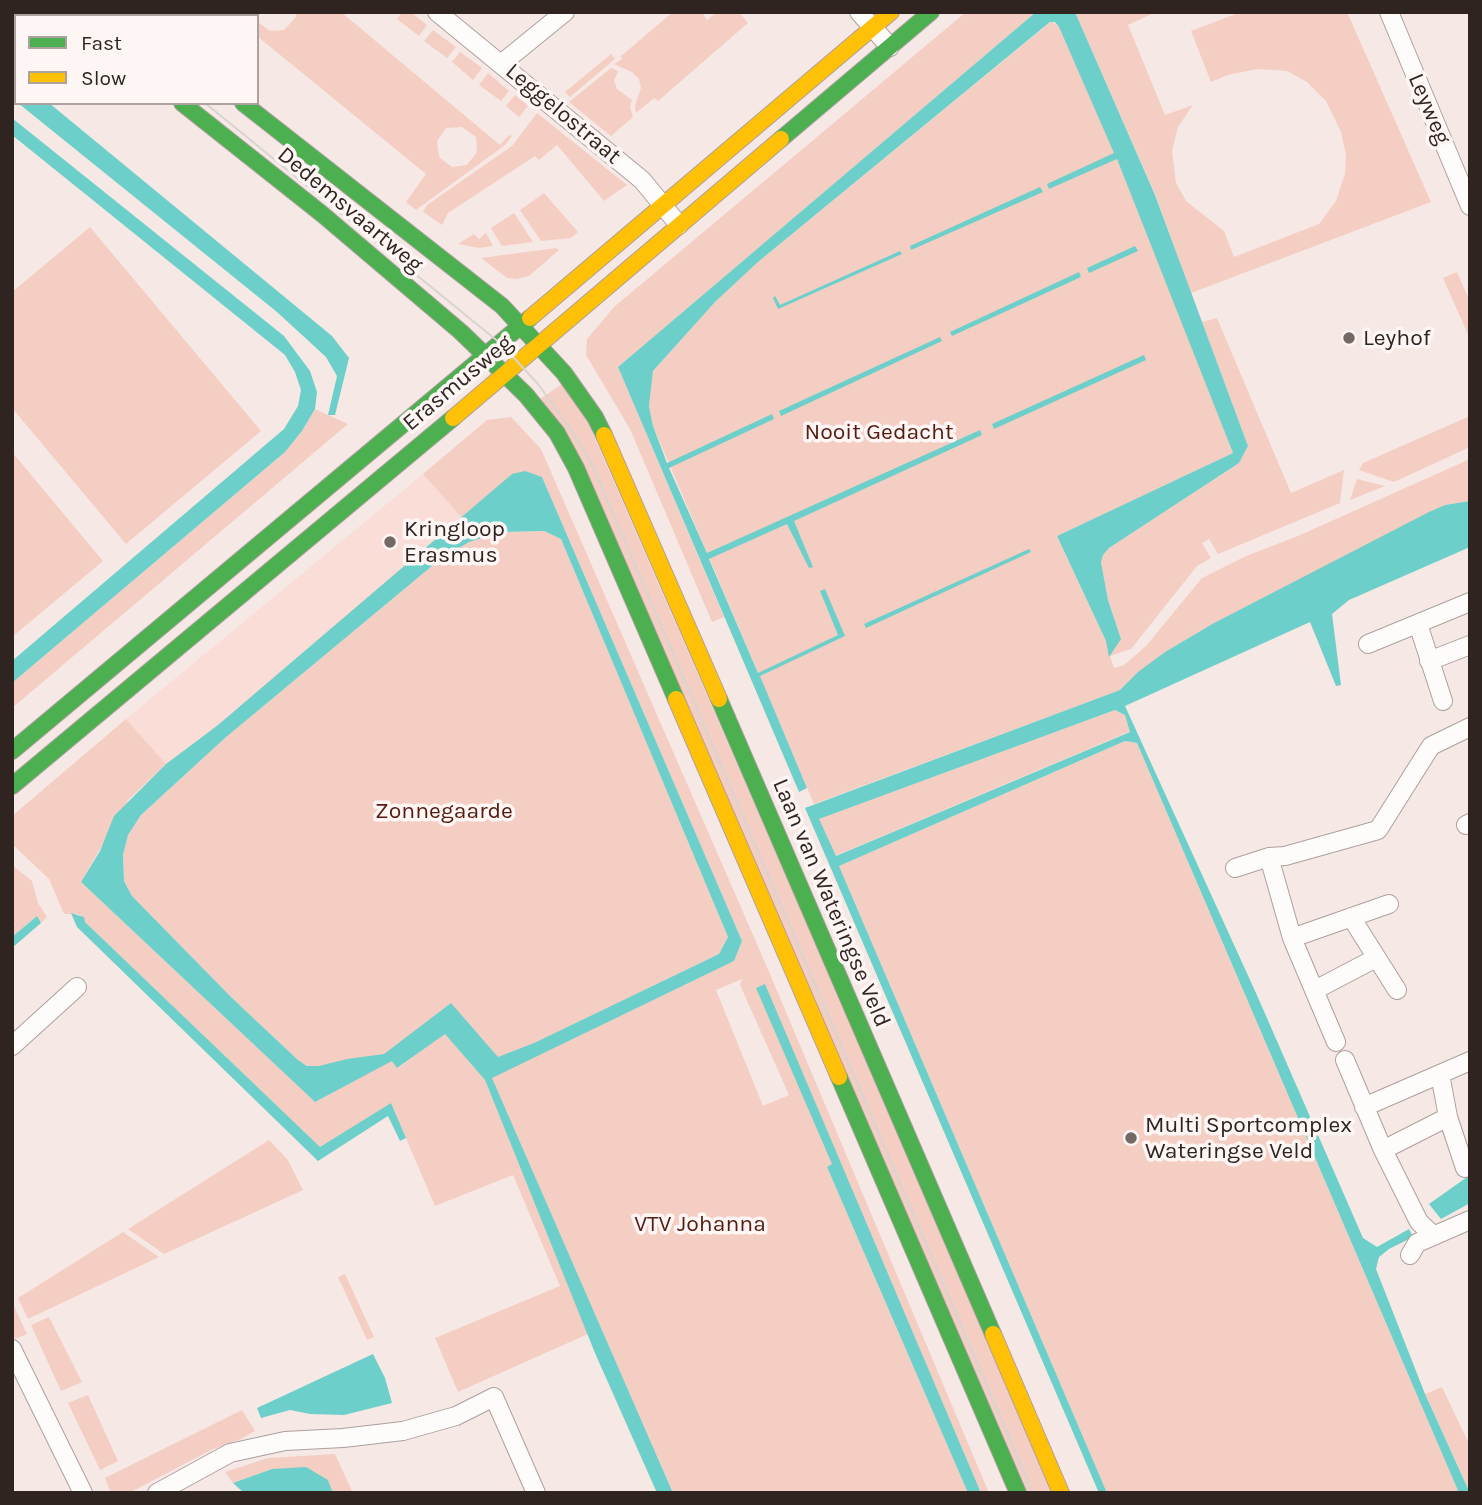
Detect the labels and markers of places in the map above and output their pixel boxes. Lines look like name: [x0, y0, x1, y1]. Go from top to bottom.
place label: Leyhof: [1363, 324, 1431, 352]
marker: Leyhof: [1341, 330, 1357, 346]
place label: Kringloop Erasmus: [404, 515, 505, 569]
marker: Kringloop Erasmus: [382, 534, 398, 550]
place label: Multi Sportcomplex Wateringse Veld: [1145, 1111, 1352, 1165]
marker: Multi Sportcomplex Wateringse Veld: [1123, 1130, 1139, 1146]

